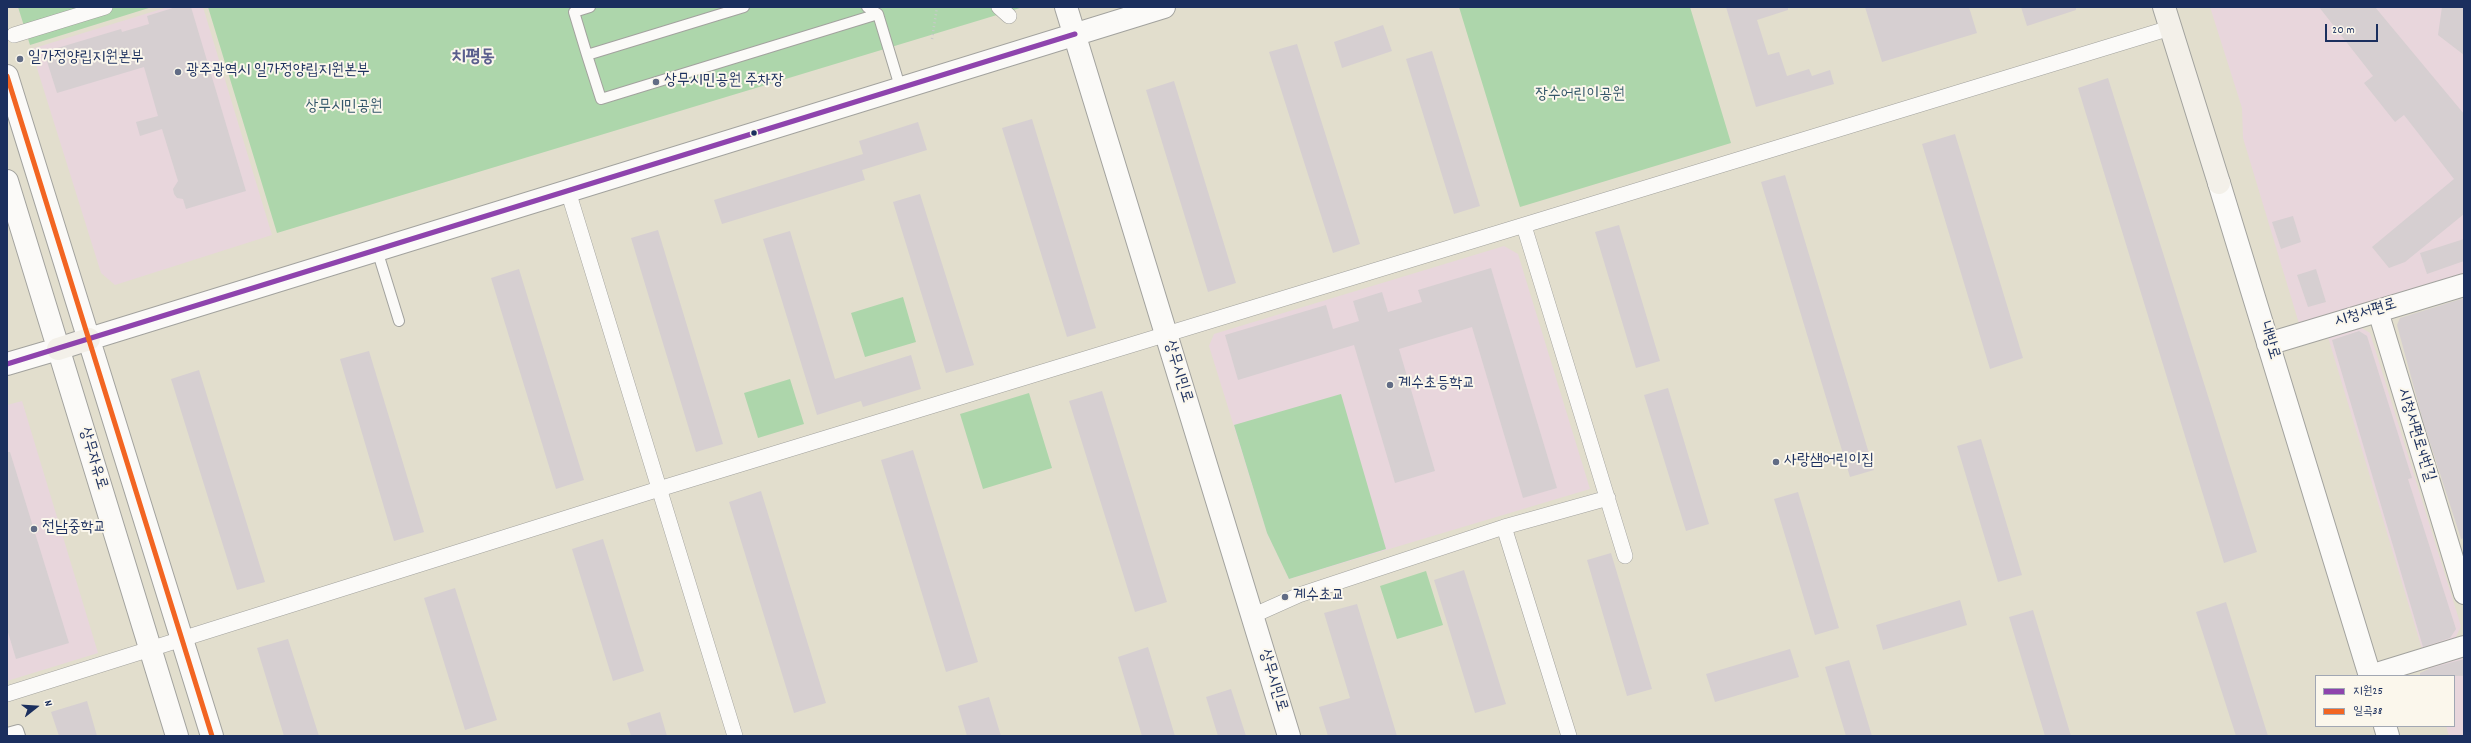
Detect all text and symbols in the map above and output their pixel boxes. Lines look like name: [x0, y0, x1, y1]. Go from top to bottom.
scale bar: [2327, 16, 2380, 42]
text: 20 m: [2332, 22, 2355, 39]
district label: 치평동: [451, 48, 495, 70]
place label: 일가정양립지원본부: [28, 49, 144, 69]
marker: 일가정양립지원본부: [15, 54, 25, 64]
place label: 광주광역시 일가정양립지원본부: [186, 62, 370, 82]
marker: 광주광역시 일가정양립지원본부: [173, 67, 183, 77]
place label: 상무시민공원 주차장: [664, 72, 784, 92]
marker: 상무시민공원 주차장: [651, 77, 661, 87]
park label: 장수어린이공원: [1535, 86, 1625, 106]
park label: 상무시민공원: [305, 98, 383, 118]
unlabelled marker: [749, 128, 759, 138]
street label: 시청서편로: [2332, 295, 2400, 333]
street label: 내방로: [2253, 320, 2283, 362]
street label: 상무시민로: [1158, 338, 1196, 406]
place label: 계수초등학교: [1398, 375, 1475, 395]
marker: 계수초등학교: [1385, 380, 1395, 390]
street label: 시청서편로4번길: [2392, 386, 2438, 484]
street label: 상무자유로: [73, 425, 111, 493]
place label: 사랑샘어린이집: [1784, 452, 1874, 472]
marker: 사랑샘어린이집: [1771, 457, 1781, 467]
place label: 전남중학교: [42, 519, 106, 539]
marker: 전남중학교: [29, 524, 39, 534]
place label: 계수초교: [1293, 587, 1344, 607]
marker: 계수초교: [1280, 592, 1290, 602]
street label: 상무시민로: [1253, 647, 1291, 715]
legend: [2315, 675, 2455, 727]
text: 지원25: [2353, 683, 2383, 700]
north arrow: [16, 687, 56, 727]
text: N: [39, 699, 56, 708]
text: 일곡38: [2353, 703, 2382, 720]

